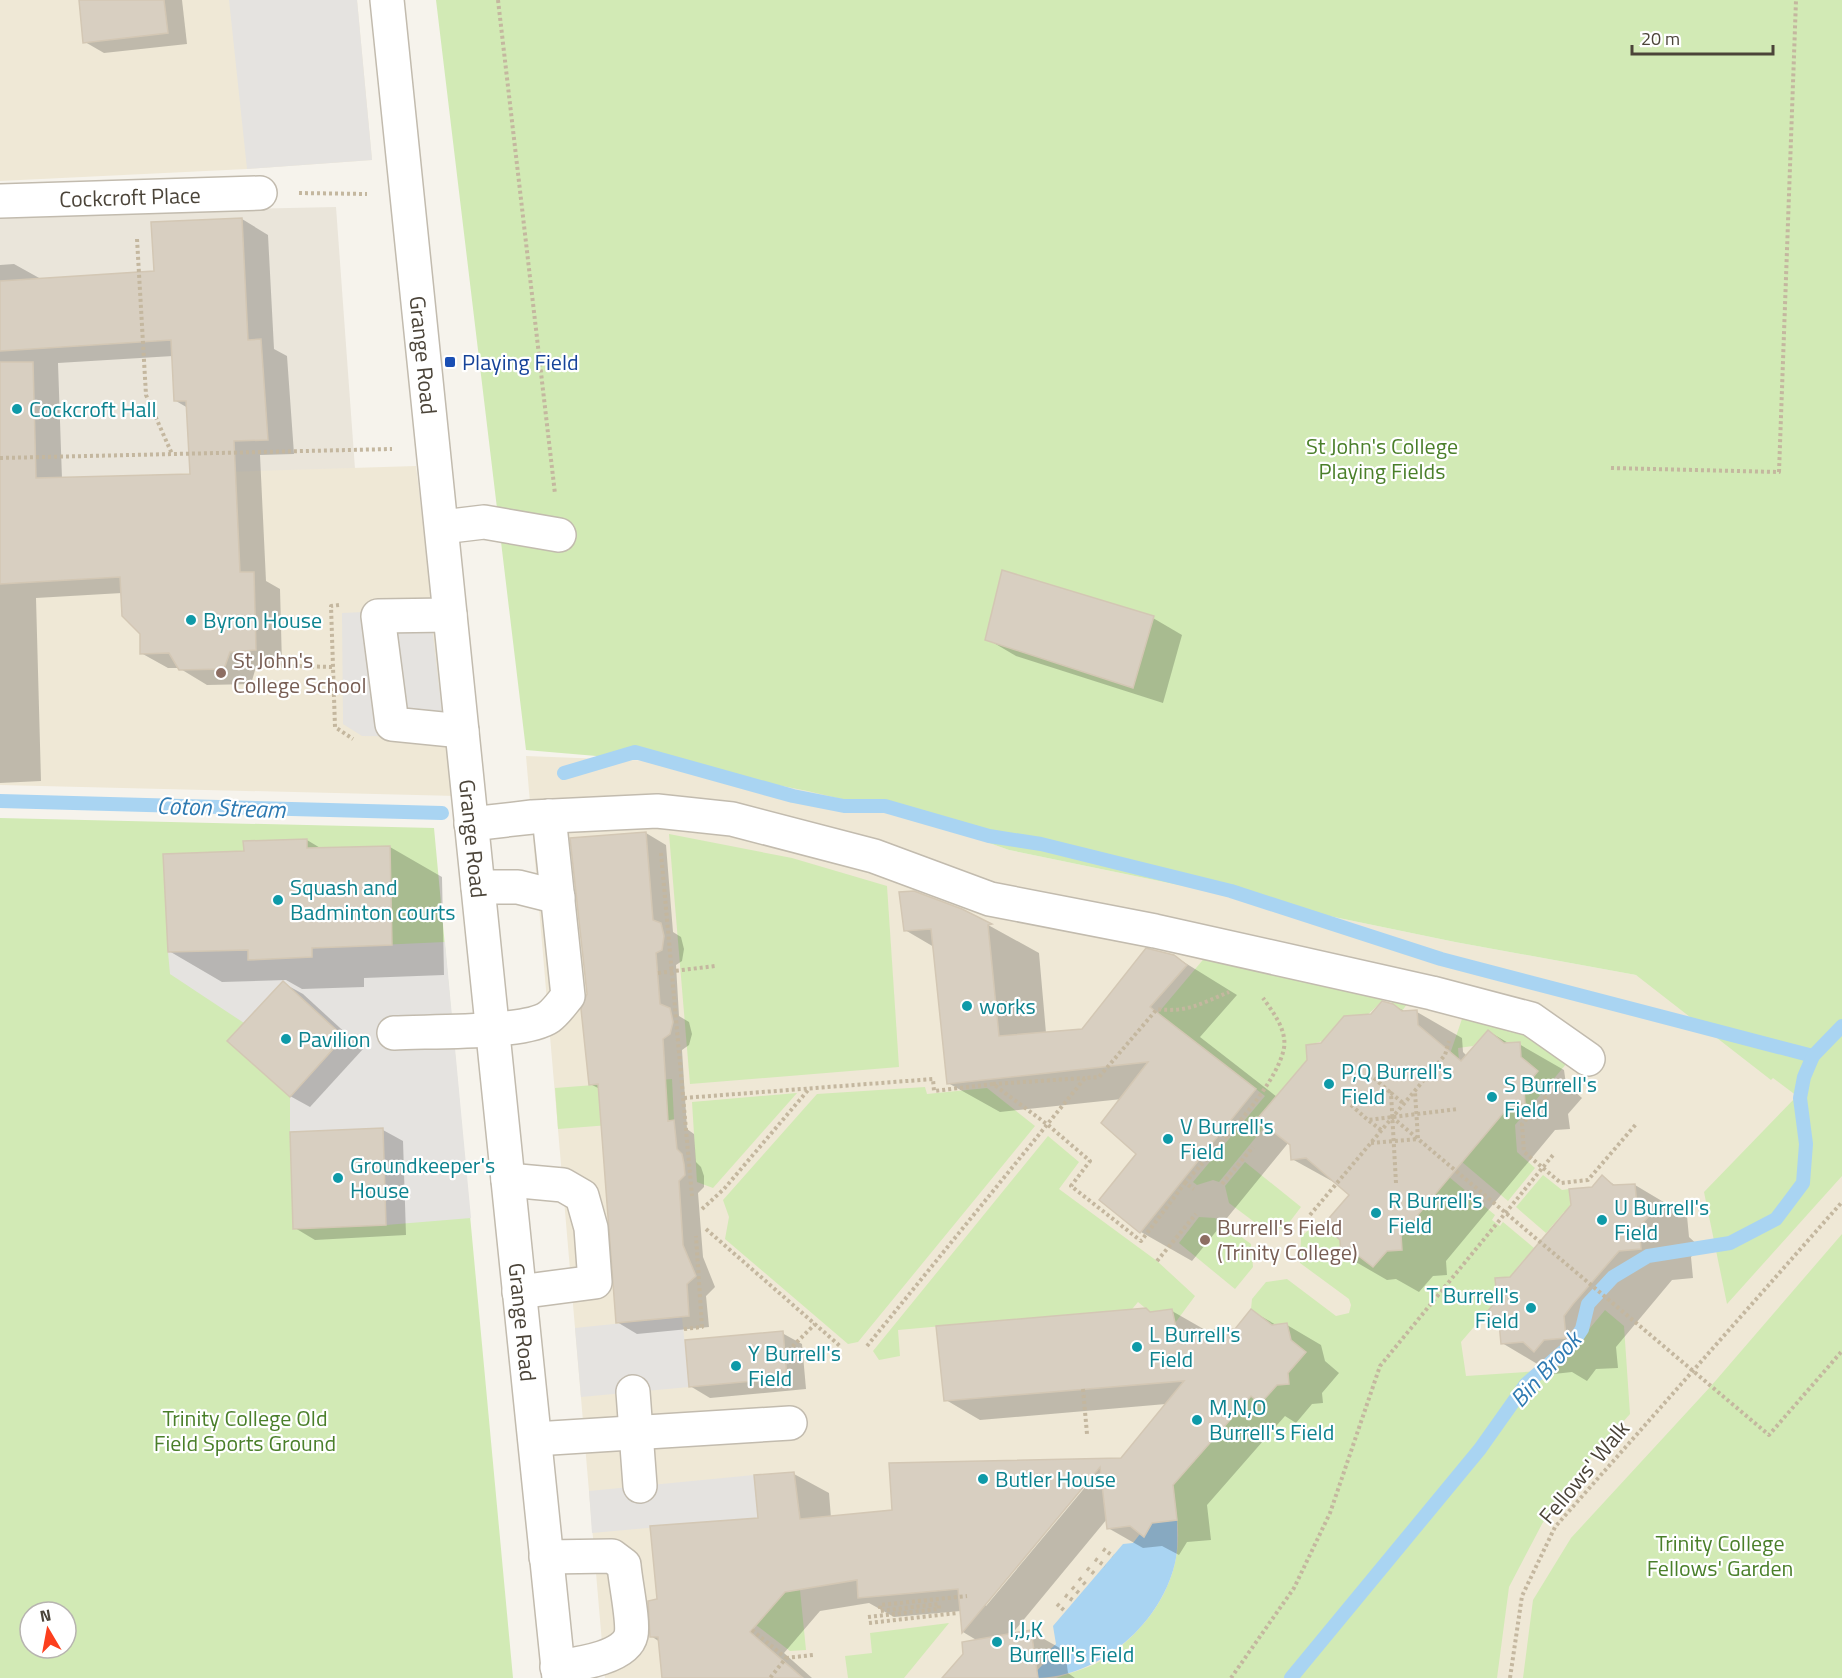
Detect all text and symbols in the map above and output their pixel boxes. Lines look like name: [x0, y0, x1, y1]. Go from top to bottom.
scale bar: [1632, 18, 1773, 56]
text: 20 m: [1641, 25, 1680, 52]
street label: Cockcroft Place: [59, 178, 201, 216]
street label: Grange Road: [400, 294, 446, 416]
place label: Playing Field: [462, 345, 579, 379]
marker: Playing Field: [443, 355, 457, 369]
place label: Cockcroft Hall: [29, 392, 157, 426]
marker: Cockcroft Hall: [10, 402, 24, 416]
park label: St John's College Playing Fields: [1306, 429, 1458, 488]
place label: Byron House: [203, 603, 322, 637]
marker: Byron House: [184, 613, 198, 627]
place label: St John's College School: [233, 643, 367, 702]
marker: St John's College School: [214, 666, 228, 680]
street label: Grange Road: [450, 778, 496, 900]
water label: Coton Stream: [156, 787, 287, 827]
place label: Squash and Badminton courts: [290, 870, 456, 929]
marker: Squash and Badminton courts: [271, 893, 285, 907]
place label: works: [979, 989, 1036, 1023]
marker: works: [960, 999, 974, 1013]
place label: Pavilion: [298, 1022, 371, 1056]
marker: Pavilion: [279, 1032, 293, 1046]
place label: P,Q Burrell's Field: [1341, 1054, 1453, 1113]
place label: S Burrell's Field: [1504, 1067, 1597, 1126]
marker: P,Q Burrell's Field: [1322, 1077, 1336, 1091]
marker: S Burrell's Field: [1485, 1090, 1499, 1104]
place label: V Burrell's Field: [1180, 1109, 1274, 1168]
marker: V Burrell's Field: [1161, 1132, 1175, 1146]
place label: Groundkeeper's House: [350, 1148, 495, 1207]
marker: Groundkeeper's House: [331, 1171, 345, 1185]
place label: R Burrell's Field: [1388, 1183, 1483, 1242]
place label: U Burrell's Field: [1614, 1190, 1709, 1249]
marker: R Burrell's Field: [1369, 1206, 1383, 1220]
place label: Burrell's Field (Trinity College): [1217, 1210, 1358, 1269]
marker: U Burrell's Field: [1595, 1213, 1609, 1227]
marker: Burrell's Field (Trinity College): [1198, 1233, 1212, 1247]
street label: Grange Road: [500, 1261, 545, 1383]
place label: T Burrell's Field: [1426, 1278, 1519, 1337]
marker: T Burrell's Field: [1524, 1301, 1538, 1315]
place label: L Burrell's Field: [1149, 1317, 1241, 1376]
water label: Bin Brook: [1501, 1320, 1591, 1415]
place label: Y Burrell's Field: [748, 1336, 841, 1395]
marker: L Burrell's Field: [1130, 1340, 1144, 1354]
marker: Y Burrell's Field: [729, 1359, 743, 1373]
place label: M,N,O Burrell's Field: [1209, 1390, 1334, 1449]
park label: Trinity College Old Field Sports Ground: [154, 1401, 336, 1460]
street label: Fellows' Walk: [1530, 1412, 1638, 1531]
marker: M,N,O Burrell's Field: [1190, 1413, 1204, 1427]
place label: Butler House: [995, 1462, 1116, 1496]
marker: Butler House: [976, 1472, 990, 1486]
park label: Trinity College Fellows' Garden: [1647, 1526, 1793, 1585]
north arrow: [18, 1600, 78, 1660]
text: N: [38, 1602, 53, 1628]
place label: I,J,K Burrell's Field: [1009, 1612, 1134, 1671]
marker: I,J,K Burrell's Field: [990, 1635, 1004, 1649]

